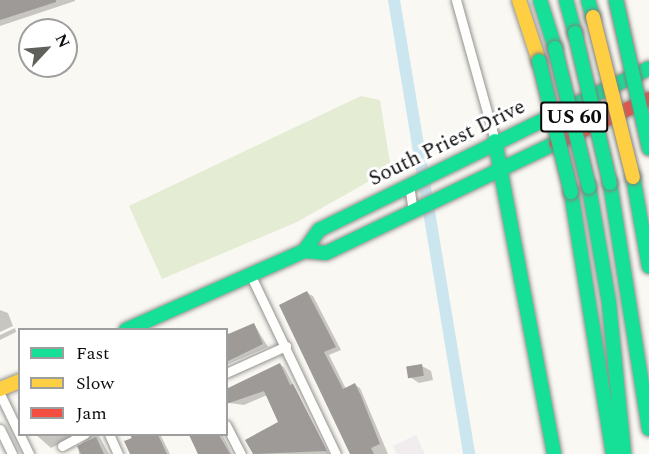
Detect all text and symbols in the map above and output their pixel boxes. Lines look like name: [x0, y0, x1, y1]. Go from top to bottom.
north arrow: [18, 18, 78, 78]
text: N: [49, 30, 76, 52]
street label: South Priest Drive: [365, 94, 529, 192]
road number: US 60: [540, 100, 608, 134]
legend: [18, 328, 228, 436]
text: Fast: [76, 340, 109, 367]
text: Slow: [76, 370, 114, 397]
text: Jam: [76, 400, 107, 427]

